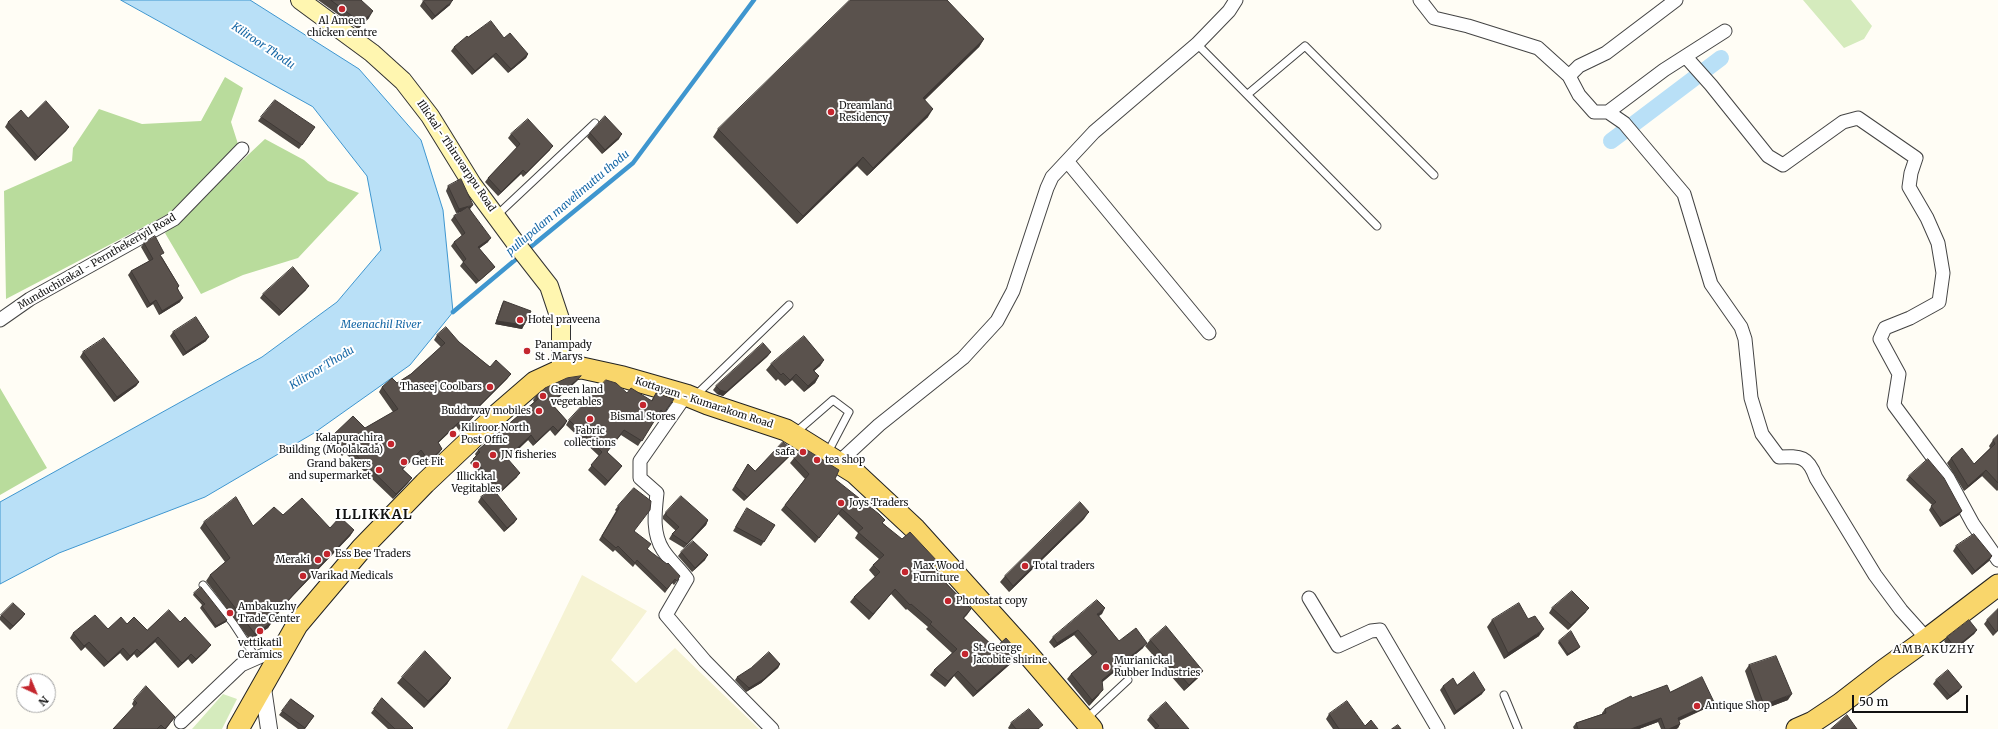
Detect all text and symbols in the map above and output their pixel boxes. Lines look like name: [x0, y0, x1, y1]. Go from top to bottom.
marker: Al Ameen chicken centre: [337, 4, 347, 14]
place label: Al Ameen chicken centre: [307, 15, 377, 38]
water label: Kiliroor Thodu: [229, 20, 297, 72]
street label: Illickal - Thiruvarppu Road: [414, 98, 498, 214]
place label: Dreamland Residency: [839, 100, 892, 124]
marker: Dreamland Residency: [826, 107, 836, 117]
water label: pullupalam mavelimuttu thodu: [504, 148, 632, 258]
street label: Munduchirakal - Pernthekeriyil Road: [16, 212, 178, 312]
place label: Hotel praveena: [528, 314, 600, 326]
marker: Hotel praveena: [515, 315, 525, 325]
water label: Meenachil River: [341, 318, 421, 332]
place label: Panampady St . Marys: [535, 339, 592, 362]
water label: Kiliroor Thodu: [287, 344, 357, 392]
marker: Panampady St . Marys: [522, 346, 532, 356]
street label: Kottayam - Kumarakom Road: [634, 375, 774, 431]
place label: Thaseej Coolbars: [400, 381, 482, 393]
marker: Thaseej Coolbars: [485, 382, 495, 392]
place label: Green land vegetables: [551, 384, 603, 408]
marker: Green land vegetables: [538, 391, 548, 401]
marker: Bismal Stores: [638, 400, 648, 410]
place label: Buddrway mobiles: [441, 405, 531, 417]
marker: Buddrway mobiles: [534, 406, 544, 416]
place label: Bismal Stores: [610, 411, 676, 423]
marker: Fabric collections: [585, 414, 595, 424]
place label: Kiliroor North Post Offic: [461, 422, 529, 446]
place label: Fabric collections: [564, 425, 616, 448]
marker: Kiliroor North Post Offic: [448, 429, 458, 439]
place label: Kalapurachira Building (Moolakada): [279, 432, 383, 456]
marker: Kalapurachira Building (Moolakada): [386, 439, 396, 449]
place label: safa: [775, 446, 795, 458]
marker: safa: [798, 447, 808, 457]
place label: JN fisheries: [501, 449, 556, 461]
marker: JN fisheries: [488, 450, 498, 460]
place label: tea shop: [825, 454, 865, 466]
marker: tea shop: [812, 455, 822, 465]
place label: Get Fit: [412, 456, 444, 468]
marker: Get Fit: [399, 457, 409, 467]
place label: Grand bakers and supermarket: [289, 458, 371, 482]
marker: Illickkal Vegitables: [471, 460, 481, 470]
marker: Grand bakers and supermarket: [374, 465, 384, 475]
place label: Illickkal Vegitables: [451, 471, 501, 494]
place label: Joys Traders: [849, 497, 909, 509]
marker: Joys Traders: [836, 498, 846, 508]
district label: ILLIKKAL: [335, 507, 413, 523]
place label: Ess Bee Traders: [335, 548, 411, 560]
marker: Ess Bee Traders: [322, 549, 332, 559]
place label: Meraki: [276, 554, 310, 566]
marker: Meraki: [313, 555, 323, 565]
place label: Max Wood Furniture: [913, 560, 964, 584]
place label: Total traders: [1033, 560, 1095, 572]
marker: Total traders: [1020, 561, 1030, 571]
marker: Max Wood Furniture: [900, 567, 910, 577]
place label: Varikad Medicals: [311, 570, 393, 582]
marker: Varikad Medicals: [298, 571, 308, 581]
place label: Photostat copy: [956, 595, 1027, 607]
marker: Photostat copy: [943, 596, 953, 606]
place label: Ambakuzhy Trade Center: [238, 601, 300, 624]
marker: Ambakuzhy Trade Center: [225, 608, 235, 618]
marker: vettikatil Ceramics: [255, 626, 265, 636]
place label: vettikatil Ceramics: [238, 637, 282, 660]
place label: St. George Jacobite shirine: [973, 642, 1047, 666]
district label: AMBAKUZHY: [1893, 643, 1975, 657]
marker: St. George Jacobite shirine: [960, 649, 970, 659]
place label: Murianickal Rubber Industries: [1114, 655, 1200, 678]
marker: Murianickal Rubber Industries: [1101, 662, 1111, 672]
north arrow: [16, 673, 56, 713]
scale bar: [1854, 687, 1970, 713]
text: N: [36, 693, 52, 709]
text: 50 m: [1859, 694, 1888, 709]
place label: Antique Shop: [1705, 700, 1770, 712]
marker: Antique Shop: [1692, 701, 1702, 711]

